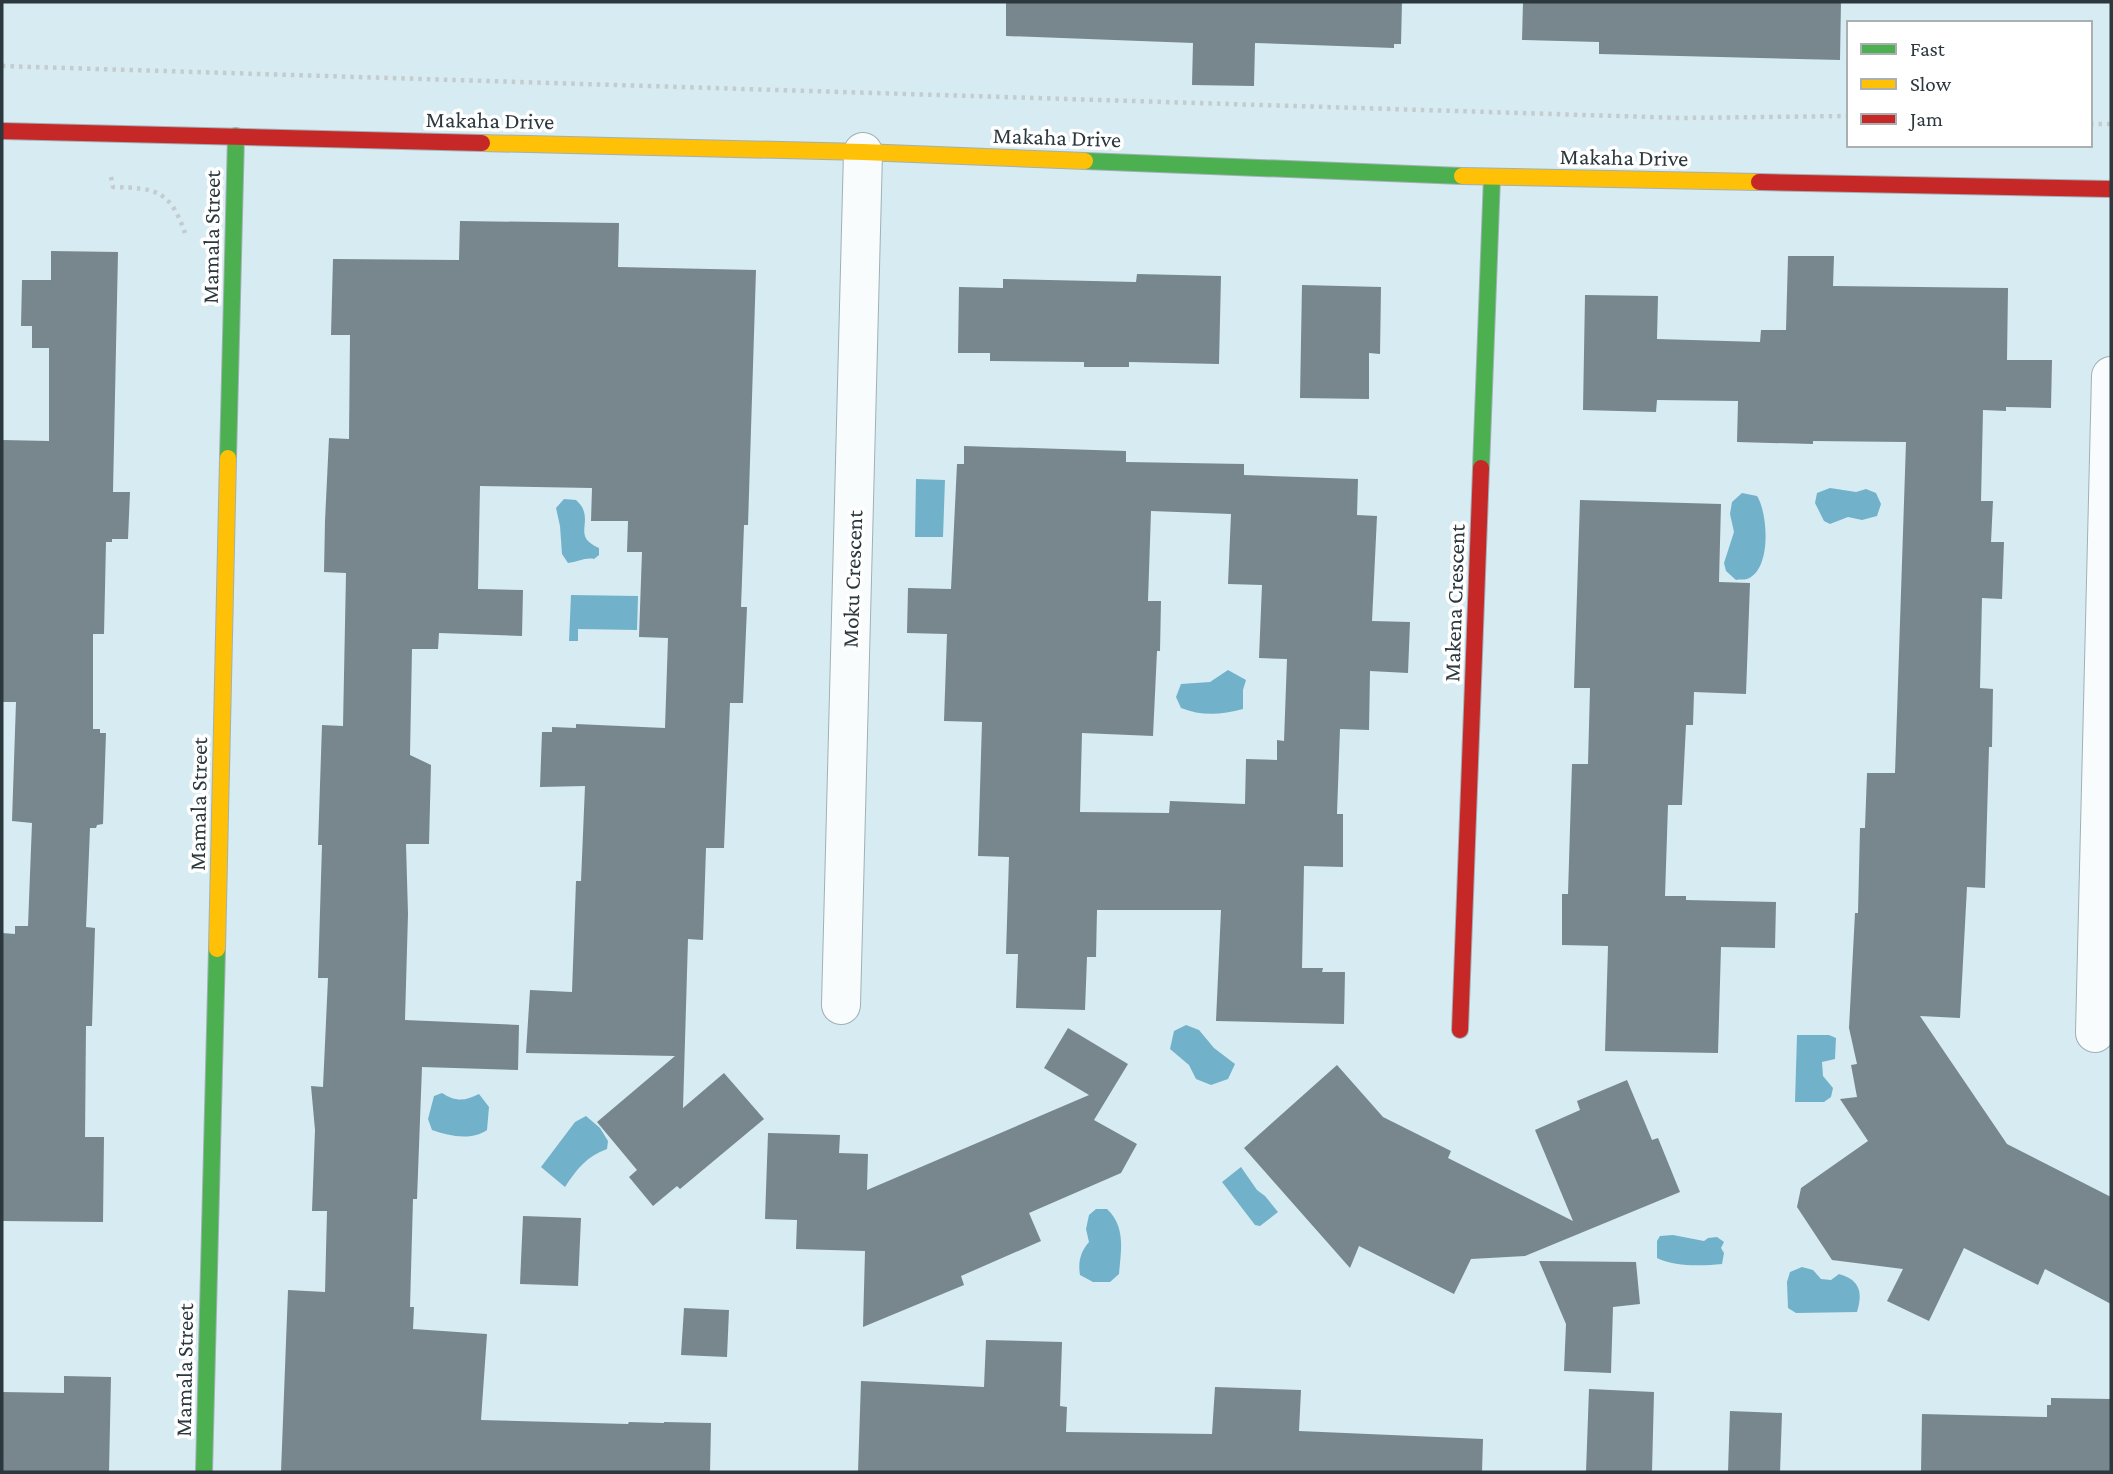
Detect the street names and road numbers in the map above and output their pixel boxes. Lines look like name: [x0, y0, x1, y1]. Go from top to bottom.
street label: Makaha Drive: [425, 106, 555, 134]
street label: Makaha Drive: [992, 122, 1122, 152]
street label: Makaha Drive: [1559, 143, 1689, 171]
street label: Mamala Street: [197, 170, 225, 304]
street label: Moku Crescent: [837, 509, 867, 648]
street label: Makena Crescent: [1438, 523, 1470, 682]
street label: Mamala Street: [184, 737, 212, 871]
street label: Mamala Street: [170, 1303, 198, 1437]

